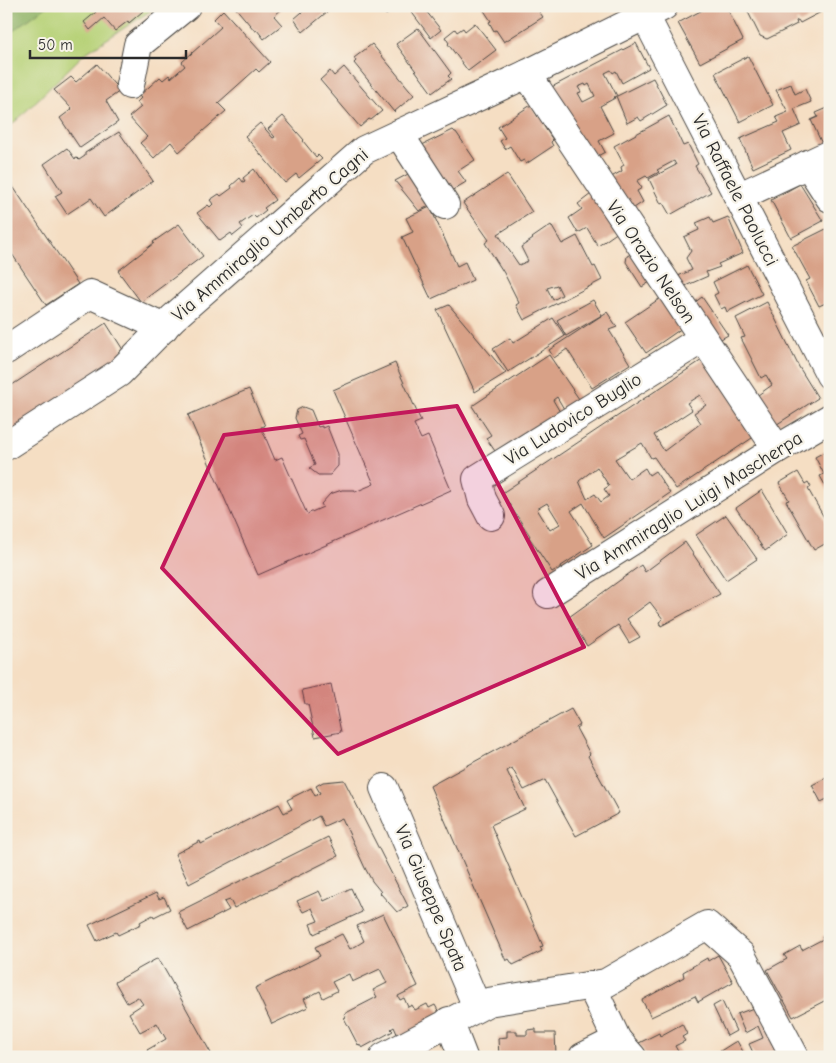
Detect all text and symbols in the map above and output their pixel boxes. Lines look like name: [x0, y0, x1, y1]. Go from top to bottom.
scale bar: [30, 28, 186, 60]
text: 50 m: [38, 36, 73, 54]
street label: Via Raffaele Paolucci: [687, 110, 783, 270]
street label: Via Ammiraglio Umberto Cagni: [167, 144, 373, 326]
street label: Via Orazio Nelson: [602, 196, 700, 328]
street label: Via Ludovico Buglio: [500, 368, 646, 470]
street label: Via Ammiraglio Luigi Mascherpa: [572, 427, 806, 585]
street label: Via Giuseppe Spata: [390, 822, 472, 974]

